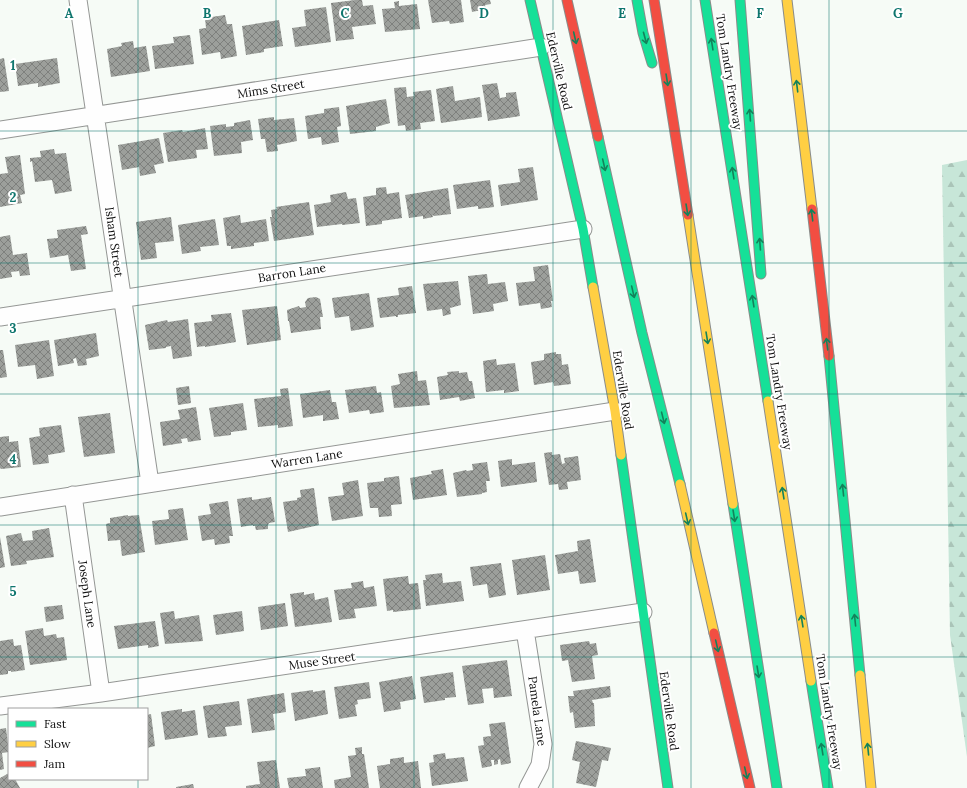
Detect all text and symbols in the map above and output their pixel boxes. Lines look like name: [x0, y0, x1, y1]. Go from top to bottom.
text: A: [65, 5, 74, 22]
text: B: [203, 5, 212, 22]
text: C: [341, 5, 350, 22]
text: D: [479, 5, 489, 22]
text: E: [618, 5, 626, 22]
text: F: [756, 5, 764, 22]
text: G: [893, 5, 903, 22]
street label: Tom Landry Freeway: [713, 13, 746, 132]
street label: Ederville Road: [543, 30, 576, 111]
one-way arrow: [571, 31, 579, 44]
one-way arrow: [642, 31, 649, 44]
one-way arrow: [708, 38, 716, 51]
text: 1: [10, 57, 16, 74]
one-way arrow: [663, 73, 671, 86]
street label: Mims Street: [236, 76, 306, 101]
one-way arrow: [793, 80, 801, 93]
one-way arrow: [746, 109, 753, 122]
one-way arrow: [600, 158, 608, 171]
one-way arrow: [729, 167, 737, 180]
text: 2: [10, 189, 17, 206]
one-way arrow: [683, 203, 691, 216]
street label: Isham Street: [102, 206, 127, 278]
one-way arrow: [808, 209, 816, 222]
one-way arrow: [756, 238, 763, 251]
street label: Barron Lane: [257, 260, 327, 285]
one-way arrow: [629, 285, 637, 298]
one-way arrow: [749, 295, 757, 308]
text: 3: [9, 320, 17, 337]
one-way arrow: [703, 331, 711, 344]
street label: Tom Landry Freeway: [763, 333, 796, 452]
one-way arrow: [824, 338, 831, 351]
street label: Ederville Road: [610, 349, 637, 431]
one-way arrow: [660, 411, 667, 424]
street label: Warren Lane: [270, 445, 344, 472]
text: 4: [9, 451, 17, 468]
one-way arrow: [839, 484, 846, 497]
one-way arrow: [778, 486, 786, 499]
one-way arrow: [730, 509, 738, 522]
one-way arrow: [684, 513, 692, 526]
street label: Joseph Lane: [75, 558, 100, 629]
text: 5: [9, 583, 17, 600]
one-way arrow: [851, 614, 859, 627]
one-way arrow: [798, 615, 806, 628]
one-way arrow: [713, 639, 721, 652]
street label: Muse Street: [288, 648, 357, 673]
street label: Tom Landry Freeway: [813, 653, 846, 772]
one-way arrow: [755, 666, 763, 679]
street label: Ederville Road: [657, 670, 682, 752]
street label: Pamela Lane: [525, 675, 550, 747]
legend: [8, 708, 148, 780]
text: Fast: [44, 716, 67, 731]
text: Slow: [44, 736, 71, 751]
one-way arrow: [818, 743, 826, 756]
one-way arrow: [864, 743, 871, 756]
text: Jam: [43, 756, 65, 771]
one-way arrow: [743, 766, 750, 779]

